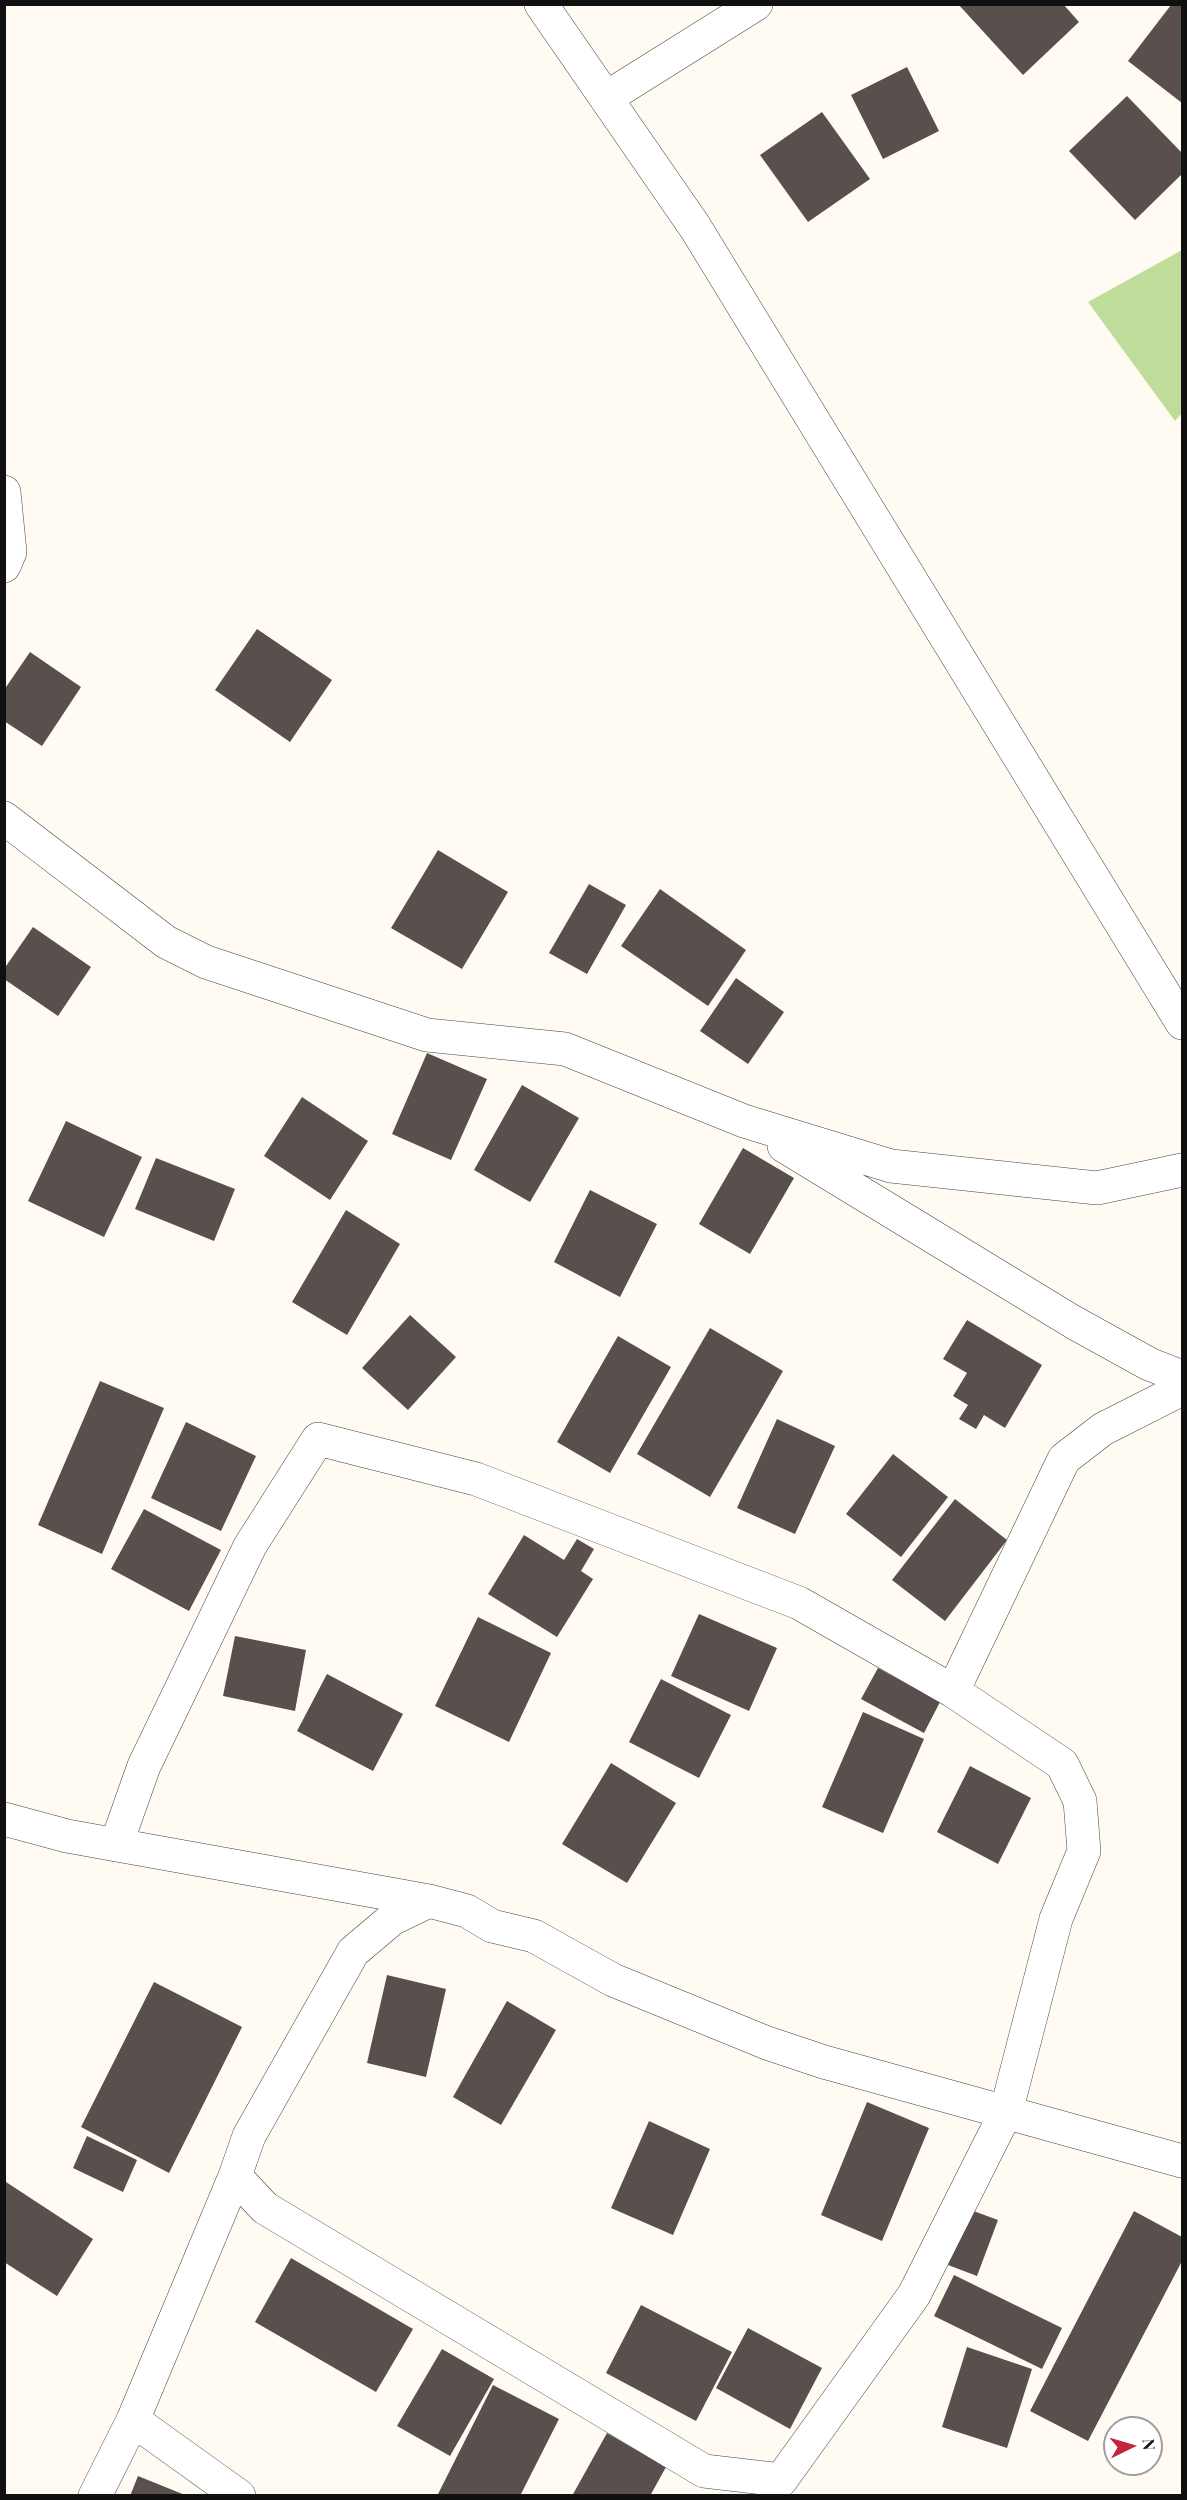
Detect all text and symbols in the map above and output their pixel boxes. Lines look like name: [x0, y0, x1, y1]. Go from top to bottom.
north arrow: [1103, 2416, 1163, 2476]
text: N: [1138, 2438, 1160, 2451]

